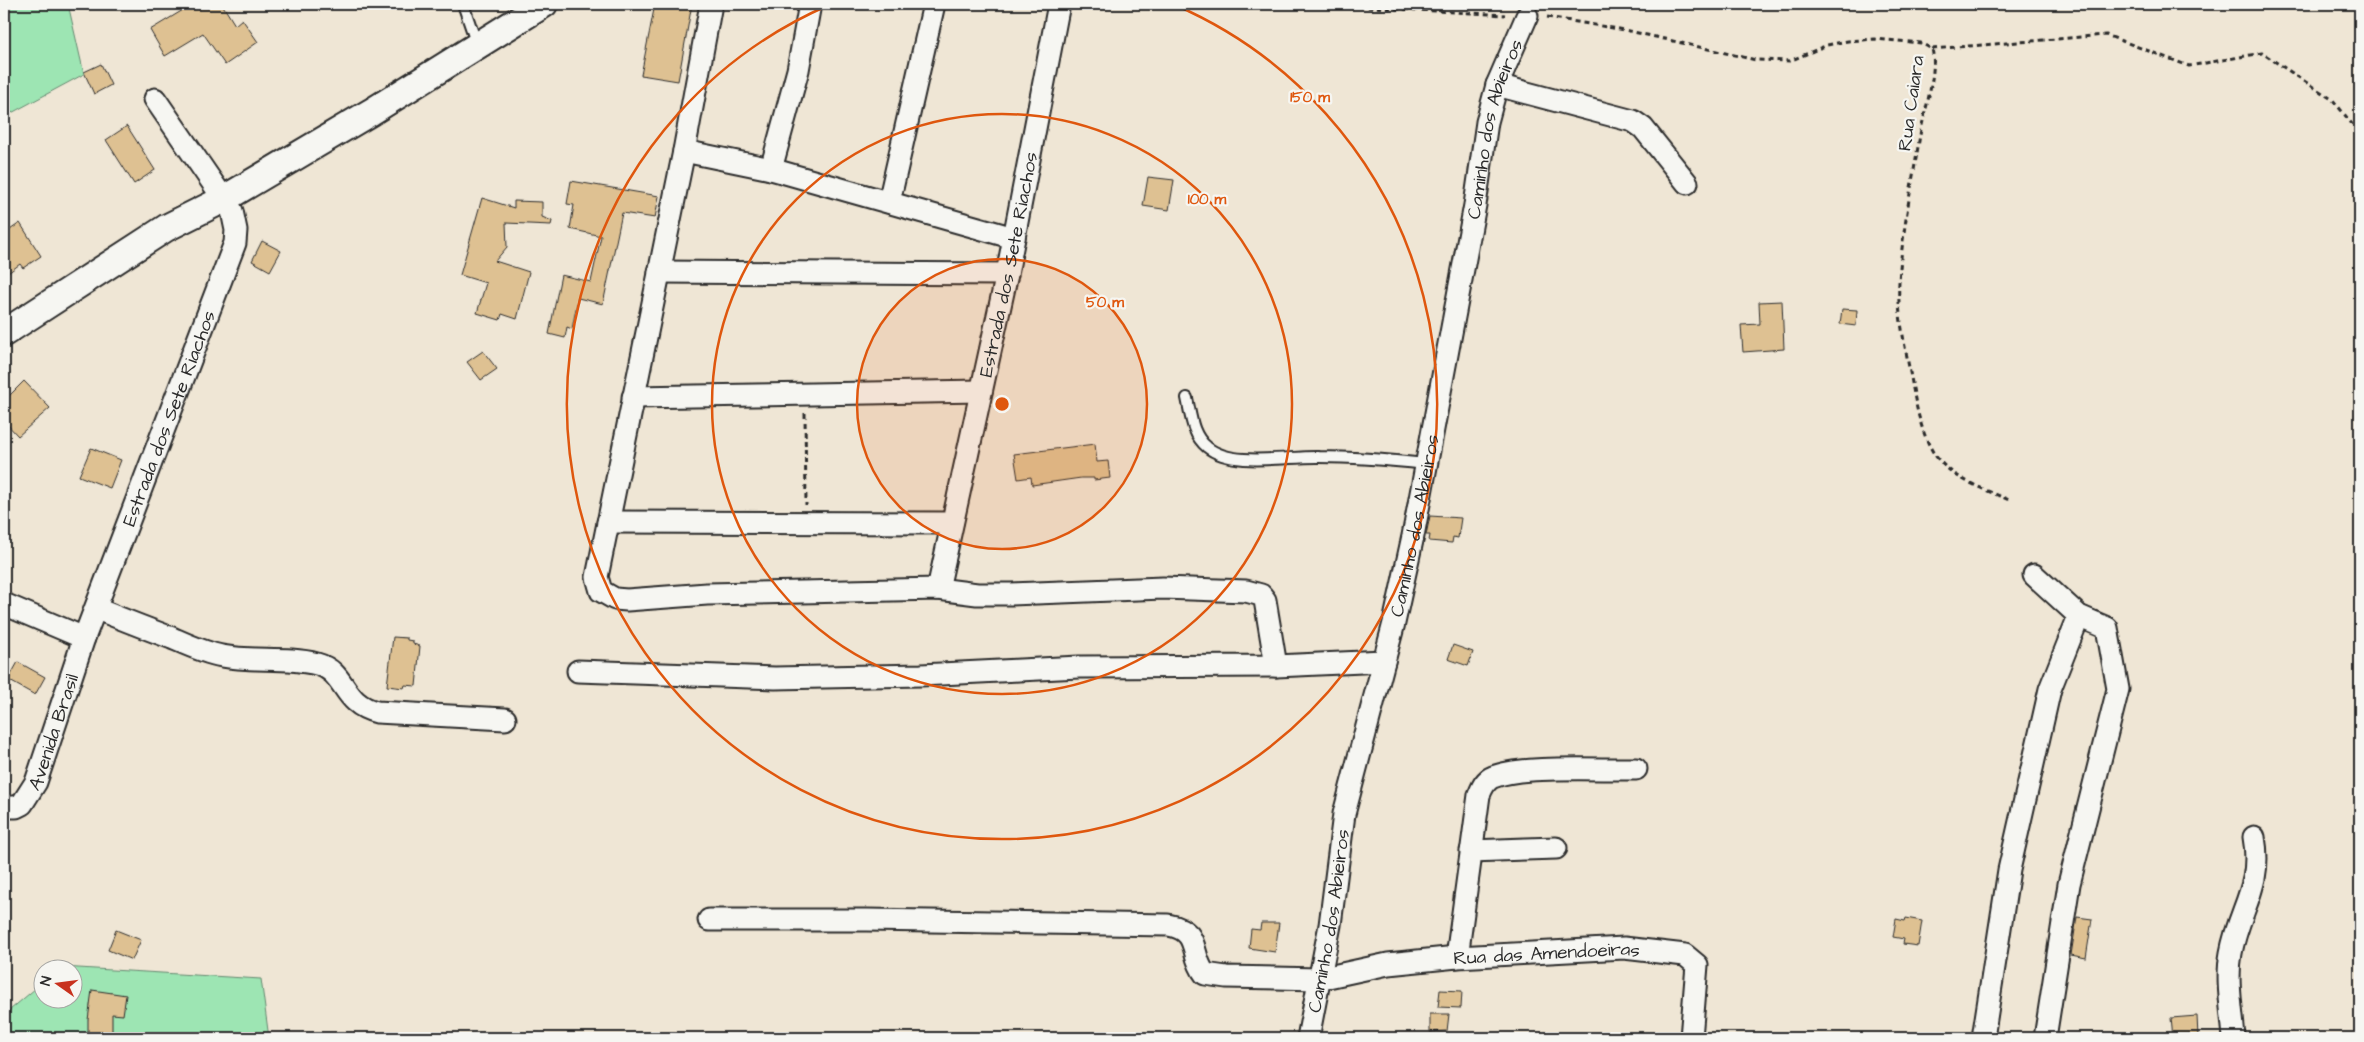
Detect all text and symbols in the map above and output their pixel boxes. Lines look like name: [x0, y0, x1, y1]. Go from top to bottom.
street label: Caminho dos Abieiros: [1461, 35, 1530, 221]
street label: Rua Caiara: [1891, 53, 1932, 153]
text: 150 m: [1290, 87, 1330, 108]
street label: Estrada dos Sete Riachos: [973, 150, 1045, 380]
text: 100 m: [1188, 189, 1227, 210]
text: 50 m: [1086, 292, 1124, 313]
street label: Estrada dos Sete Riachos: [116, 307, 223, 530]
centre of rings: [993, 395, 1011, 413]
street label: Caminho dos Abieiros: [1384, 432, 1447, 619]
street label: Avenida Brasil: [22, 670, 86, 796]
street label: Caminho dos Abieiros: [1301, 828, 1357, 1015]
street label: Rua das Amendoeiras: [1453, 936, 1641, 972]
north arrow: [32, 960, 82, 1010]
text: N: [36, 974, 57, 988]

